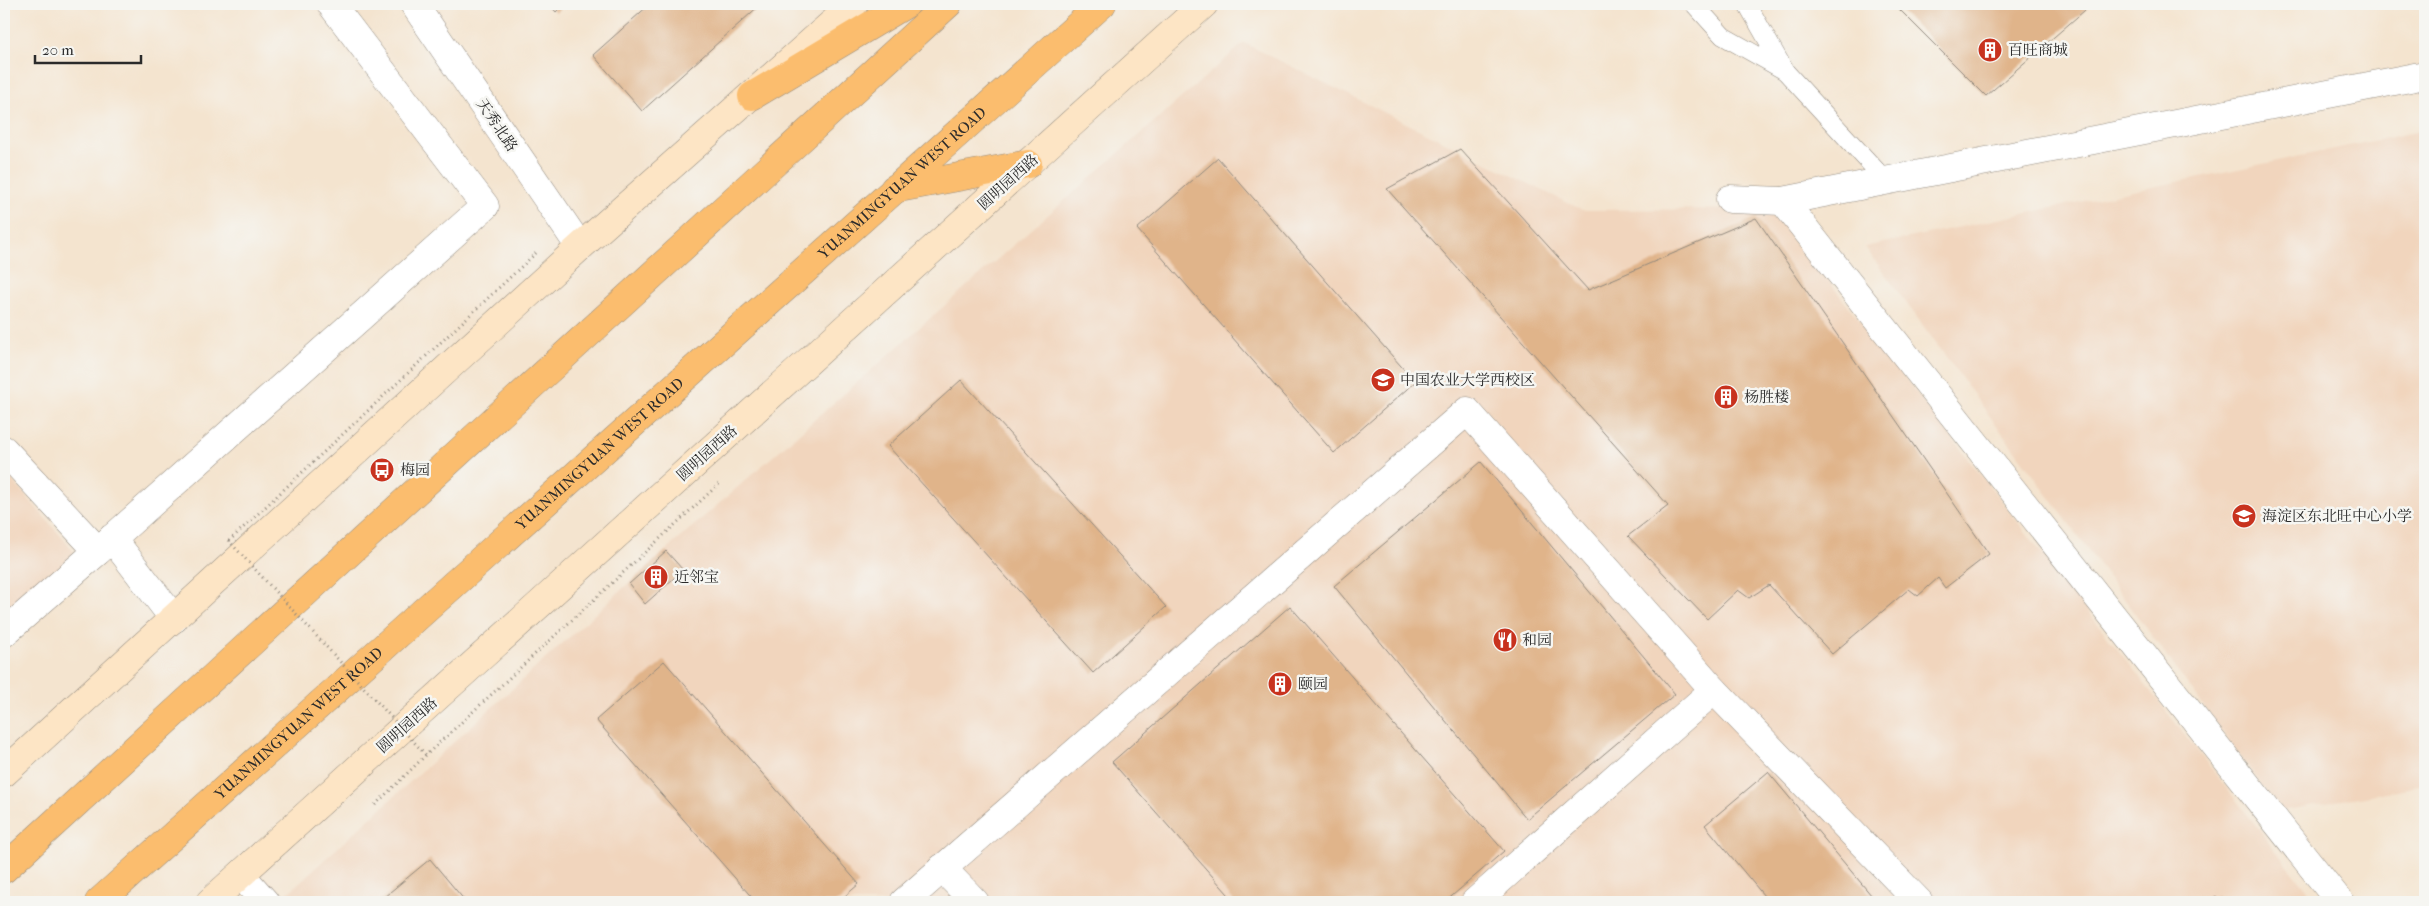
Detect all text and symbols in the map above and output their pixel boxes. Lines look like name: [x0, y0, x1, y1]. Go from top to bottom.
scale bar: [35, 32, 141, 64]
building icon: 百旺商城: [1977, 37, 2003, 63]
text: 20 m: [42, 41, 74, 59]
place label: 百旺商城: [2008, 41, 2068, 59]
street label: 天秀北路: [473, 95, 521, 155]
street label: YUANMINGYUAN WEST ROAD: [814, 103, 990, 263]
street label: 圆明园西路: [974, 150, 1042, 214]
school or university icon: 中国农业大学西校区: [1370, 367, 1396, 393]
place label: 中国农业大学西校区: [1400, 371, 1535, 389]
street label: YUANMINGYUAN WEST ROAD: [511, 374, 687, 534]
building icon: 杨胜楼: [1713, 384, 1739, 410]
place label: 杨胜楼: [1744, 388, 1789, 406]
street label: 圆明园西路: [673, 421, 741, 485]
bus stop icon: 梅园: [369, 457, 395, 483]
place label: 梅园: [400, 461, 430, 479]
school or university icon: 海淀区东北旺中心小学: [2231, 503, 2257, 529]
place label: 海淀区东北旺中心小学: [2262, 507, 2412, 525]
building icon: 近邻宝: [643, 564, 669, 590]
place label: 近邻宝: [674, 568, 719, 586]
restaurant icon: 和园: [1492, 627, 1518, 653]
place label: 和园: [1522, 631, 1552, 649]
street label: YUANMINGYUAN WEST ROAD: [210, 643, 386, 804]
building icon: 颐园: [1267, 671, 1293, 697]
place label: 颐园: [1298, 675, 1328, 693]
street label: 圆明园西路: [373, 693, 441, 757]

